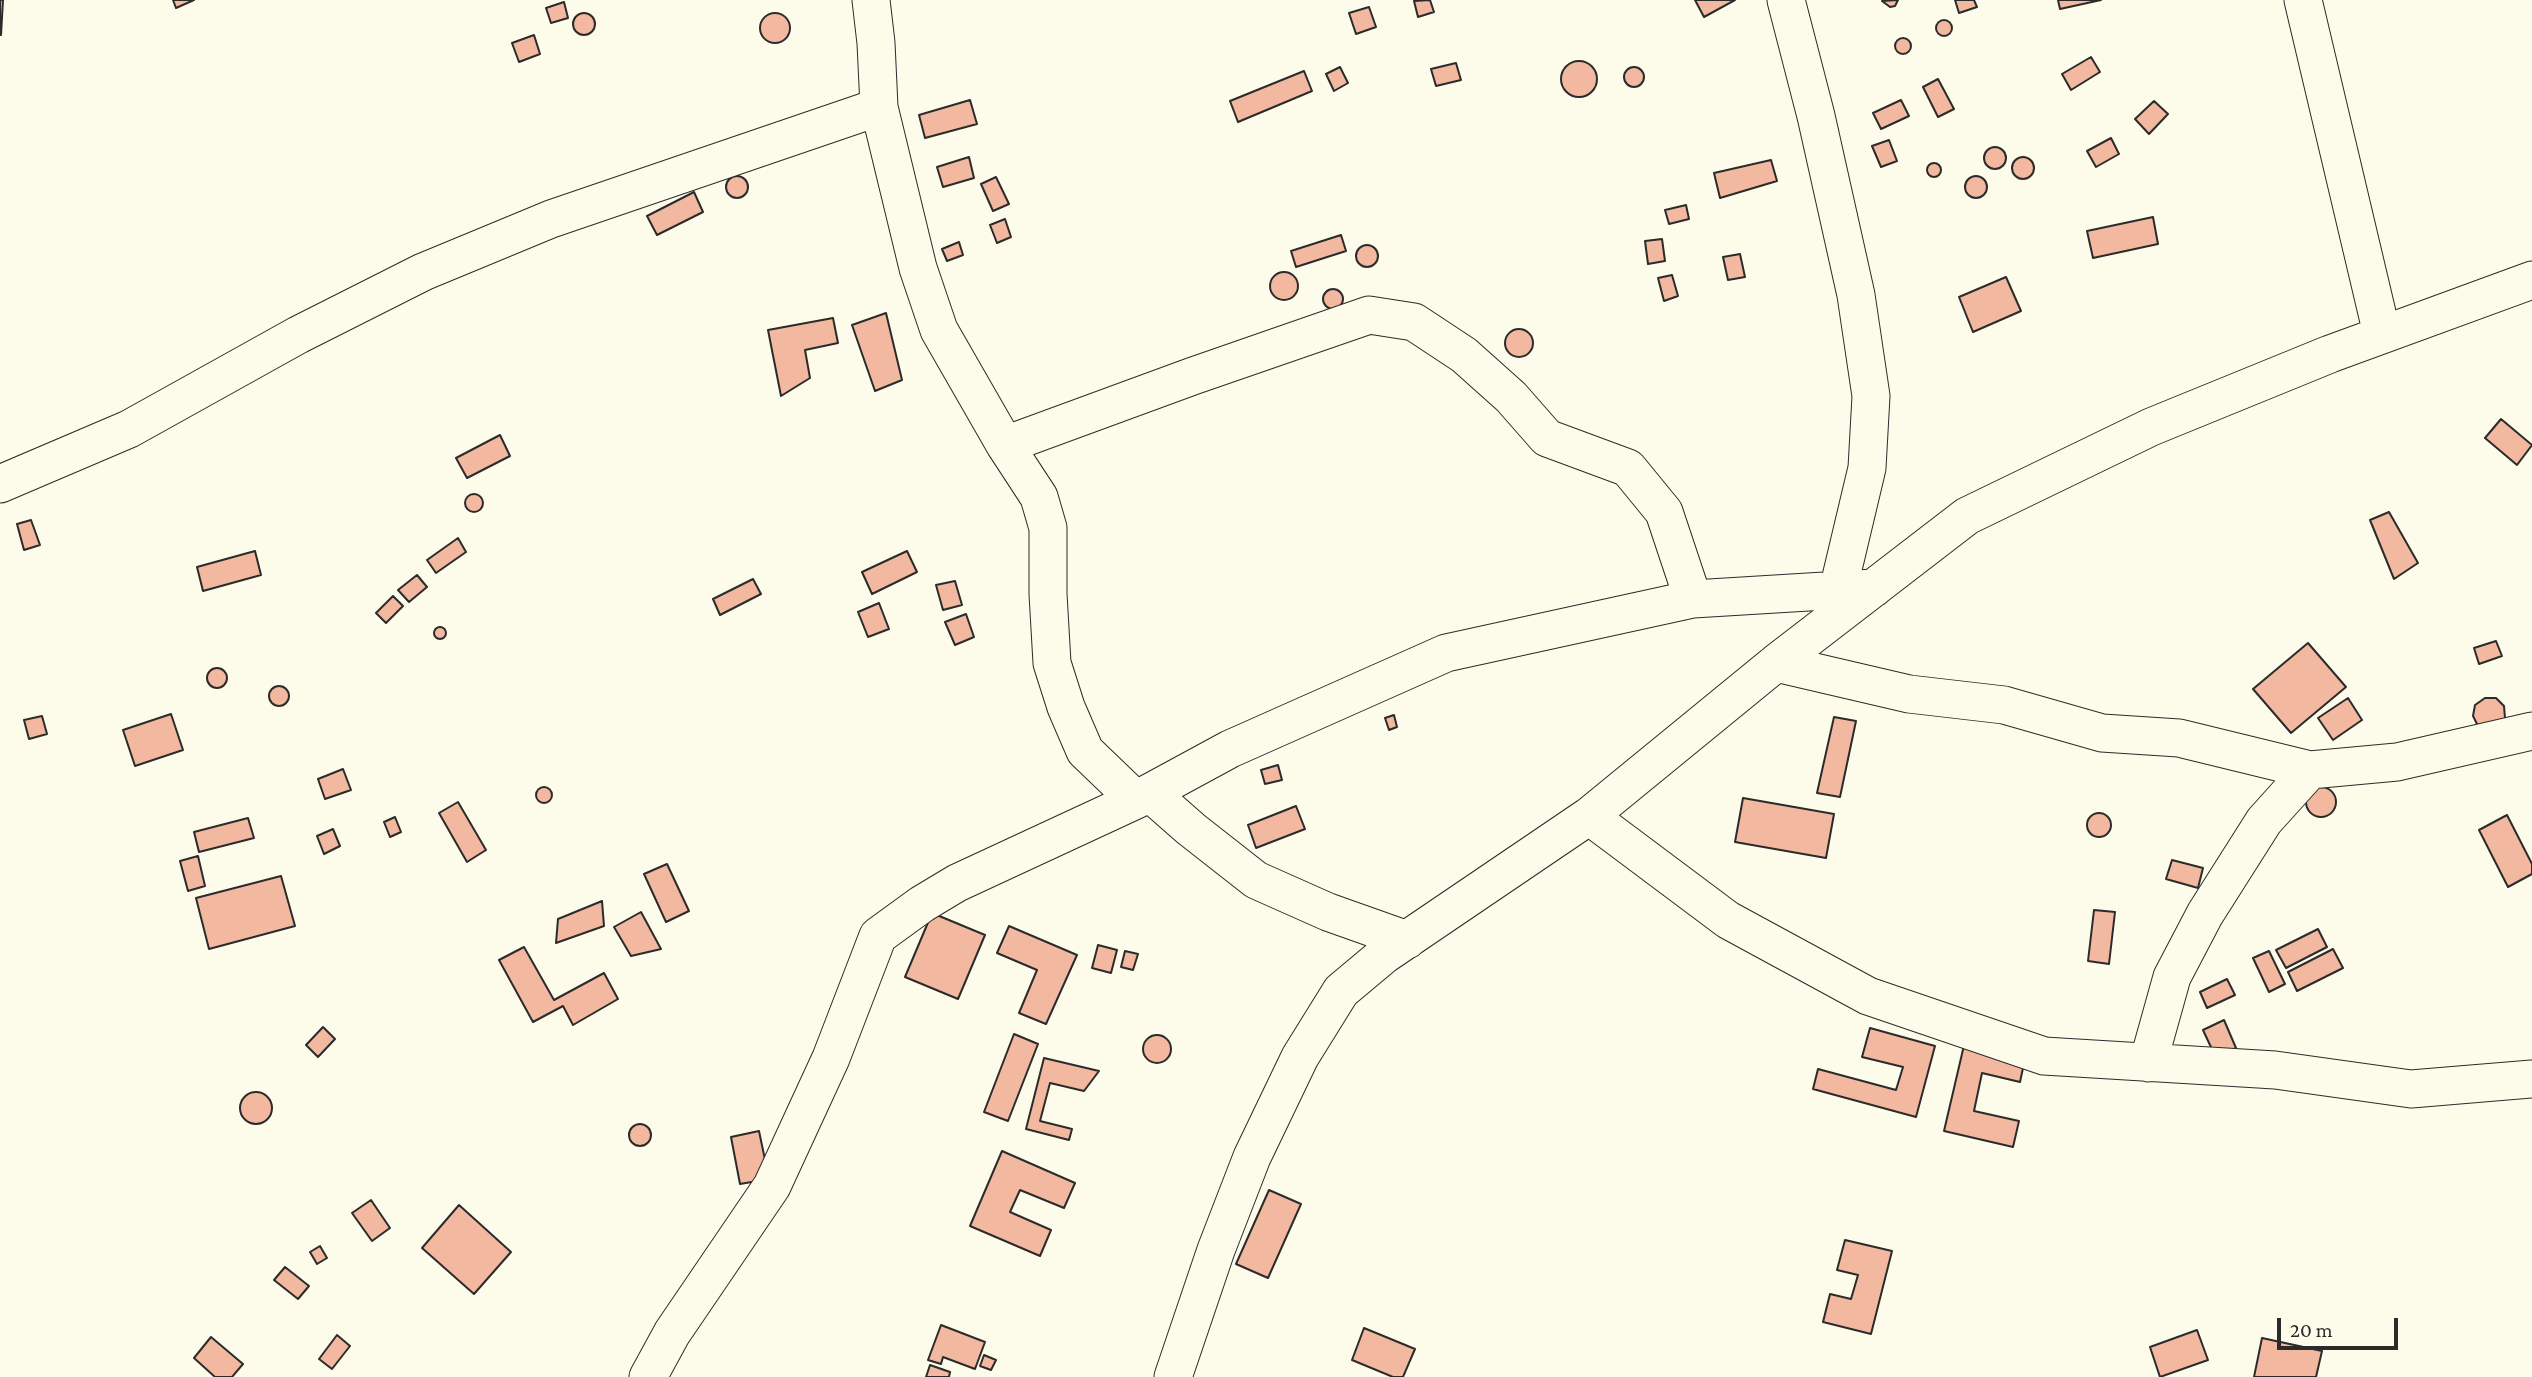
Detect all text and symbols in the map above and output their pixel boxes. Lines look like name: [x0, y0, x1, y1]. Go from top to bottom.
scale bar: [2280, 1304, 2401, 1348]
text: 20 m: [2290, 1318, 2333, 1342]

